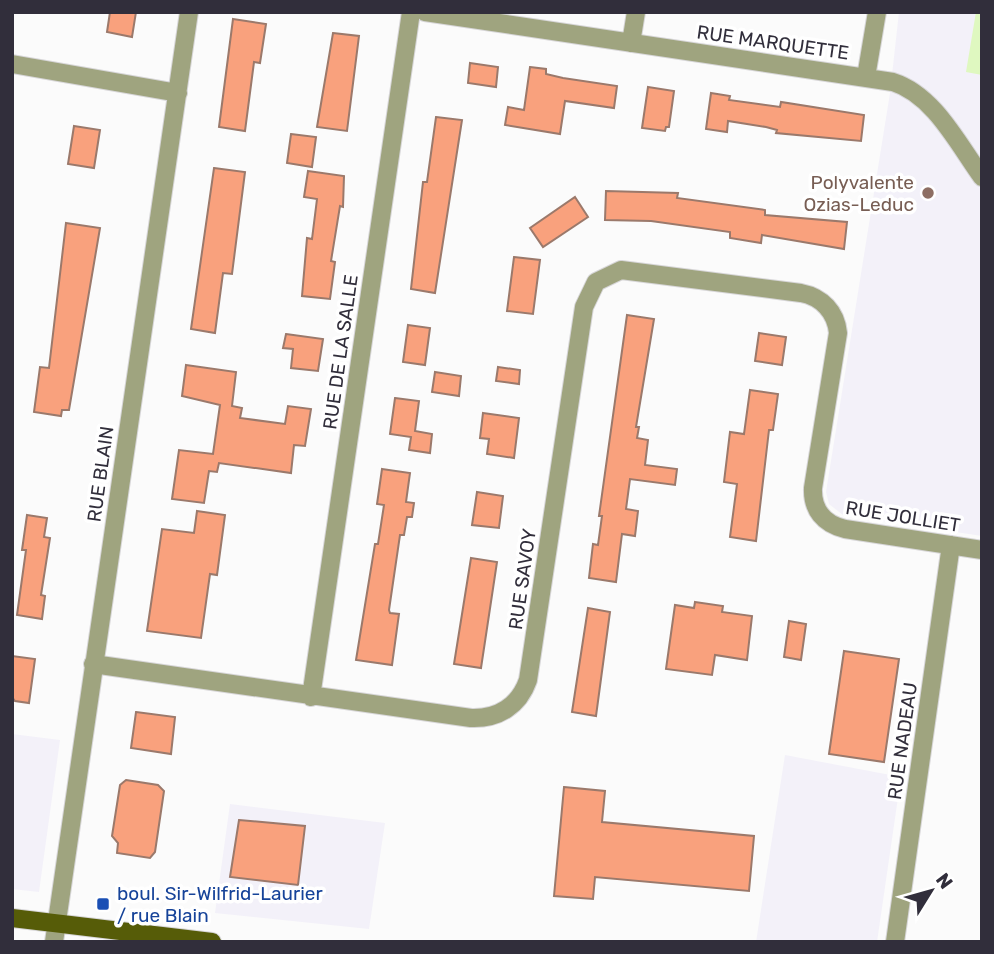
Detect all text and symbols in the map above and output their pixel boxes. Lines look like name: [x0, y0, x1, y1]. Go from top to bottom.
street label: RUE MARQUETTE: [695, 20, 850, 65]
place label: Polyvalente Ozias-Leduc: [803, 171, 914, 216]
marker: Polyvalente Ozias-Leduc: [920, 185, 936, 201]
street label: RUE DE LA SALLE: [318, 273, 363, 431]
street label: RUE BLAIN: [82, 425, 119, 523]
street label: RUE JOLLIET: [844, 496, 962, 537]
street label: RUE SAVOY: [504, 527, 541, 631]
street label: RUE NADEAU: [883, 681, 922, 801]
north arrow: [896, 856, 966, 926]
text: N: [931, 869, 957, 893]
place label: boul. Sir-Wilfrid-Laurier / rue Blain: [117, 882, 323, 927]
marker: boul. Sir-Wilfrid-Laurier / rue Blain: [95, 896, 111, 912]

